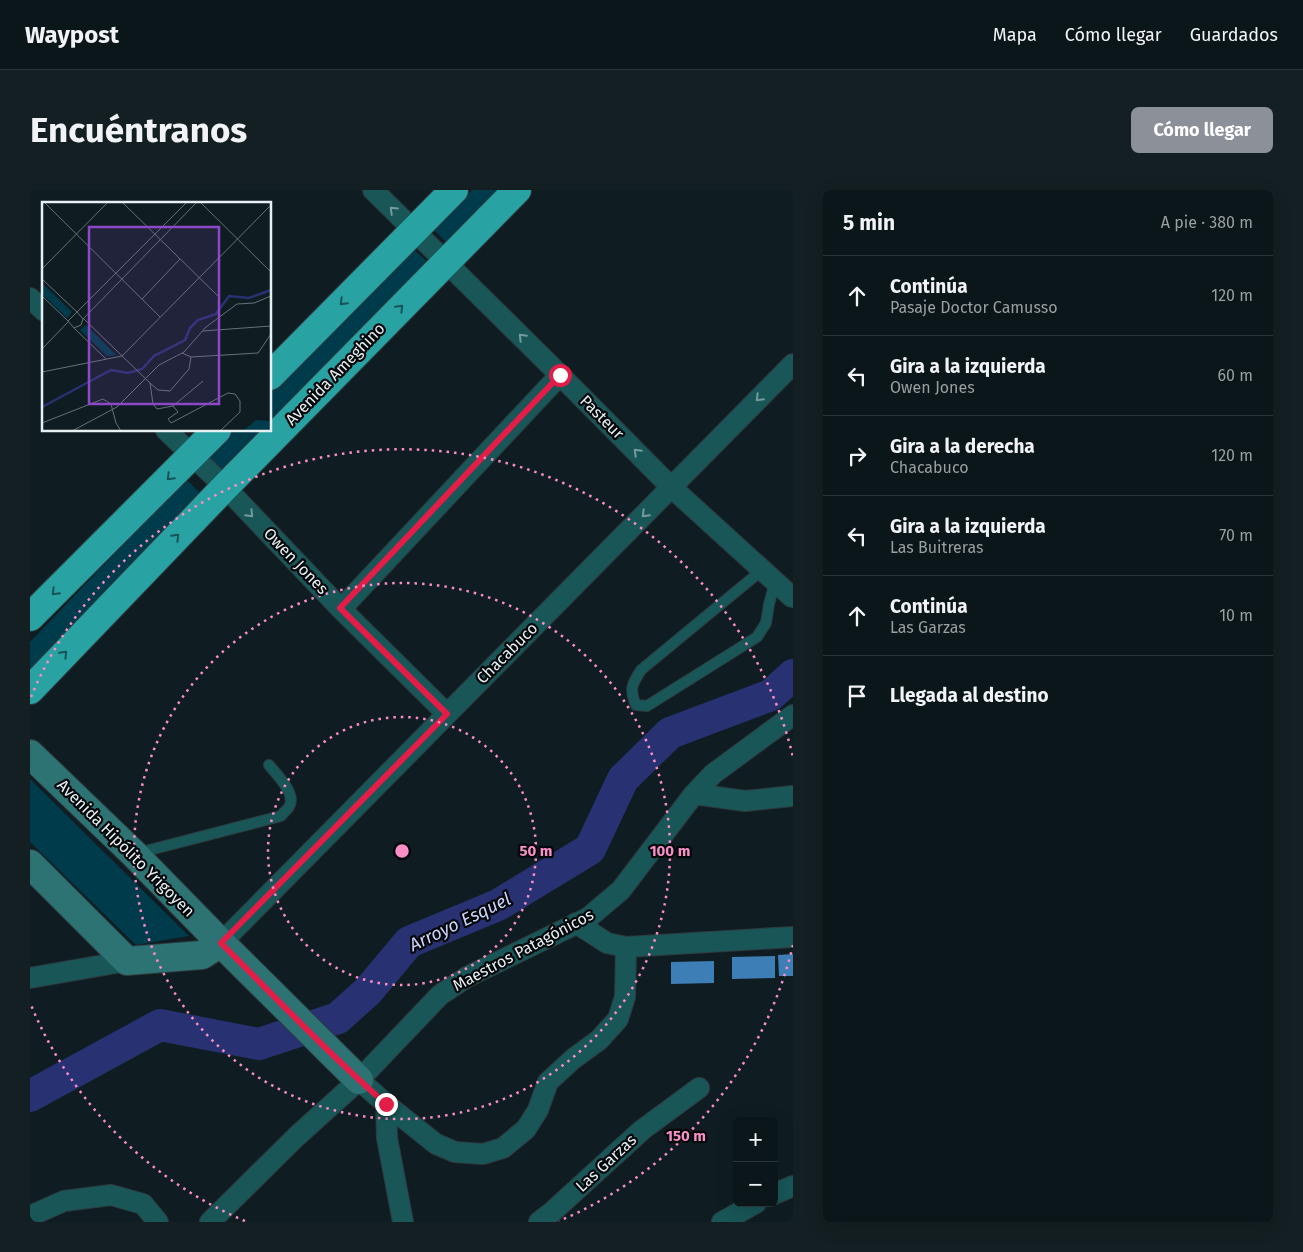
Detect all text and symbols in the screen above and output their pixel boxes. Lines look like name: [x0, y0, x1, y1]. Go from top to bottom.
text: Waypost: [25, 21, 119, 49]
text: Mapa: [993, 24, 1037, 46]
text: Cómo llegar: [1065, 24, 1162, 46]
text: Guardados: [1190, 24, 1278, 46]
button: Cómo llegar: [1131, 107, 1273, 153]
text: Encuéntranos: [30, 109, 247, 151]
inset map: [42, 202, 271, 431]
one-way arrow: [390, 207, 399, 216]
text: 5 min: [843, 210, 895, 236]
text: A pie · 380 m: [1161, 213, 1253, 232]
text: Continúa: [890, 275, 968, 298]
icon: ahead: [843, 282, 871, 310]
text: 120 m: [1211, 286, 1253, 305]
one-way arrow: [340, 296, 349, 305]
text: Pasaje Doctor Camusso: [890, 298, 1058, 317]
one-way arrow: [394, 305, 403, 314]
street label: Avenida Ameghino: [281, 319, 389, 429]
one-way arrow: [519, 334, 528, 343]
text: Gira a la izquierda: [890, 355, 1046, 378]
icon: left: [843, 362, 871, 390]
route start: [549, 364, 572, 387]
text: 60 m: [1218, 366, 1253, 385]
text: Owen Jones: [890, 378, 975, 397]
street label: Pasteur: [576, 391, 628, 443]
one-way arrow: [756, 392, 765, 401]
text: Gira a la derecha: [890, 435, 1035, 458]
icon: right: [843, 442, 871, 470]
text: 120 m: [1211, 446, 1253, 465]
one-way arrow: [634, 449, 643, 458]
text: Chacabuco: [890, 458, 969, 477]
one-way arrow: [167, 471, 176, 480]
one-way arrow: [244, 508, 253, 517]
one-way arrow: [641, 508, 650, 517]
text: Gira a la izquierda: [890, 515, 1046, 538]
icon: left: [843, 522, 871, 550]
street label: Owen Jones: [260, 524, 332, 598]
text: 70 m: [1219, 526, 1253, 545]
one-way arrow: [170, 534, 179, 543]
text: Las Buitreras: [890, 538, 983, 557]
one-way arrow: [52, 586, 61, 595]
text: Continúa: [890, 595, 968, 618]
icon: ahead: [843, 602, 871, 630]
text: 10 m: [1219, 606, 1253, 625]
text: Las Garzas: [890, 618, 966, 637]
street label: Chacabuco: [473, 619, 541, 687]
one-way arrow: [58, 651, 67, 660]
icon: arrive: [843, 682, 871, 710]
text: Llegada al destino: [890, 684, 1049, 707]
street label: Avenida Hipólito Yrigoyen: [53, 775, 199, 921]
centre of rings: [393, 842, 411, 860]
text: 50 m: [519, 842, 553, 860]
text: 100 m: [650, 842, 690, 860]
water label: Arroyo Esquel: [405, 888, 514, 957]
street label: Maestros Patagónicos: [449, 905, 597, 995]
route end: [375, 1093, 398, 1116]
map controls: [733, 1117, 778, 1207]
button: +: [733, 1117, 778, 1162]
text: 150 m: [666, 1127, 706, 1145]
street label: Las Garzas: [572, 1130, 640, 1196]
button: −: [733, 1162, 778, 1207]

